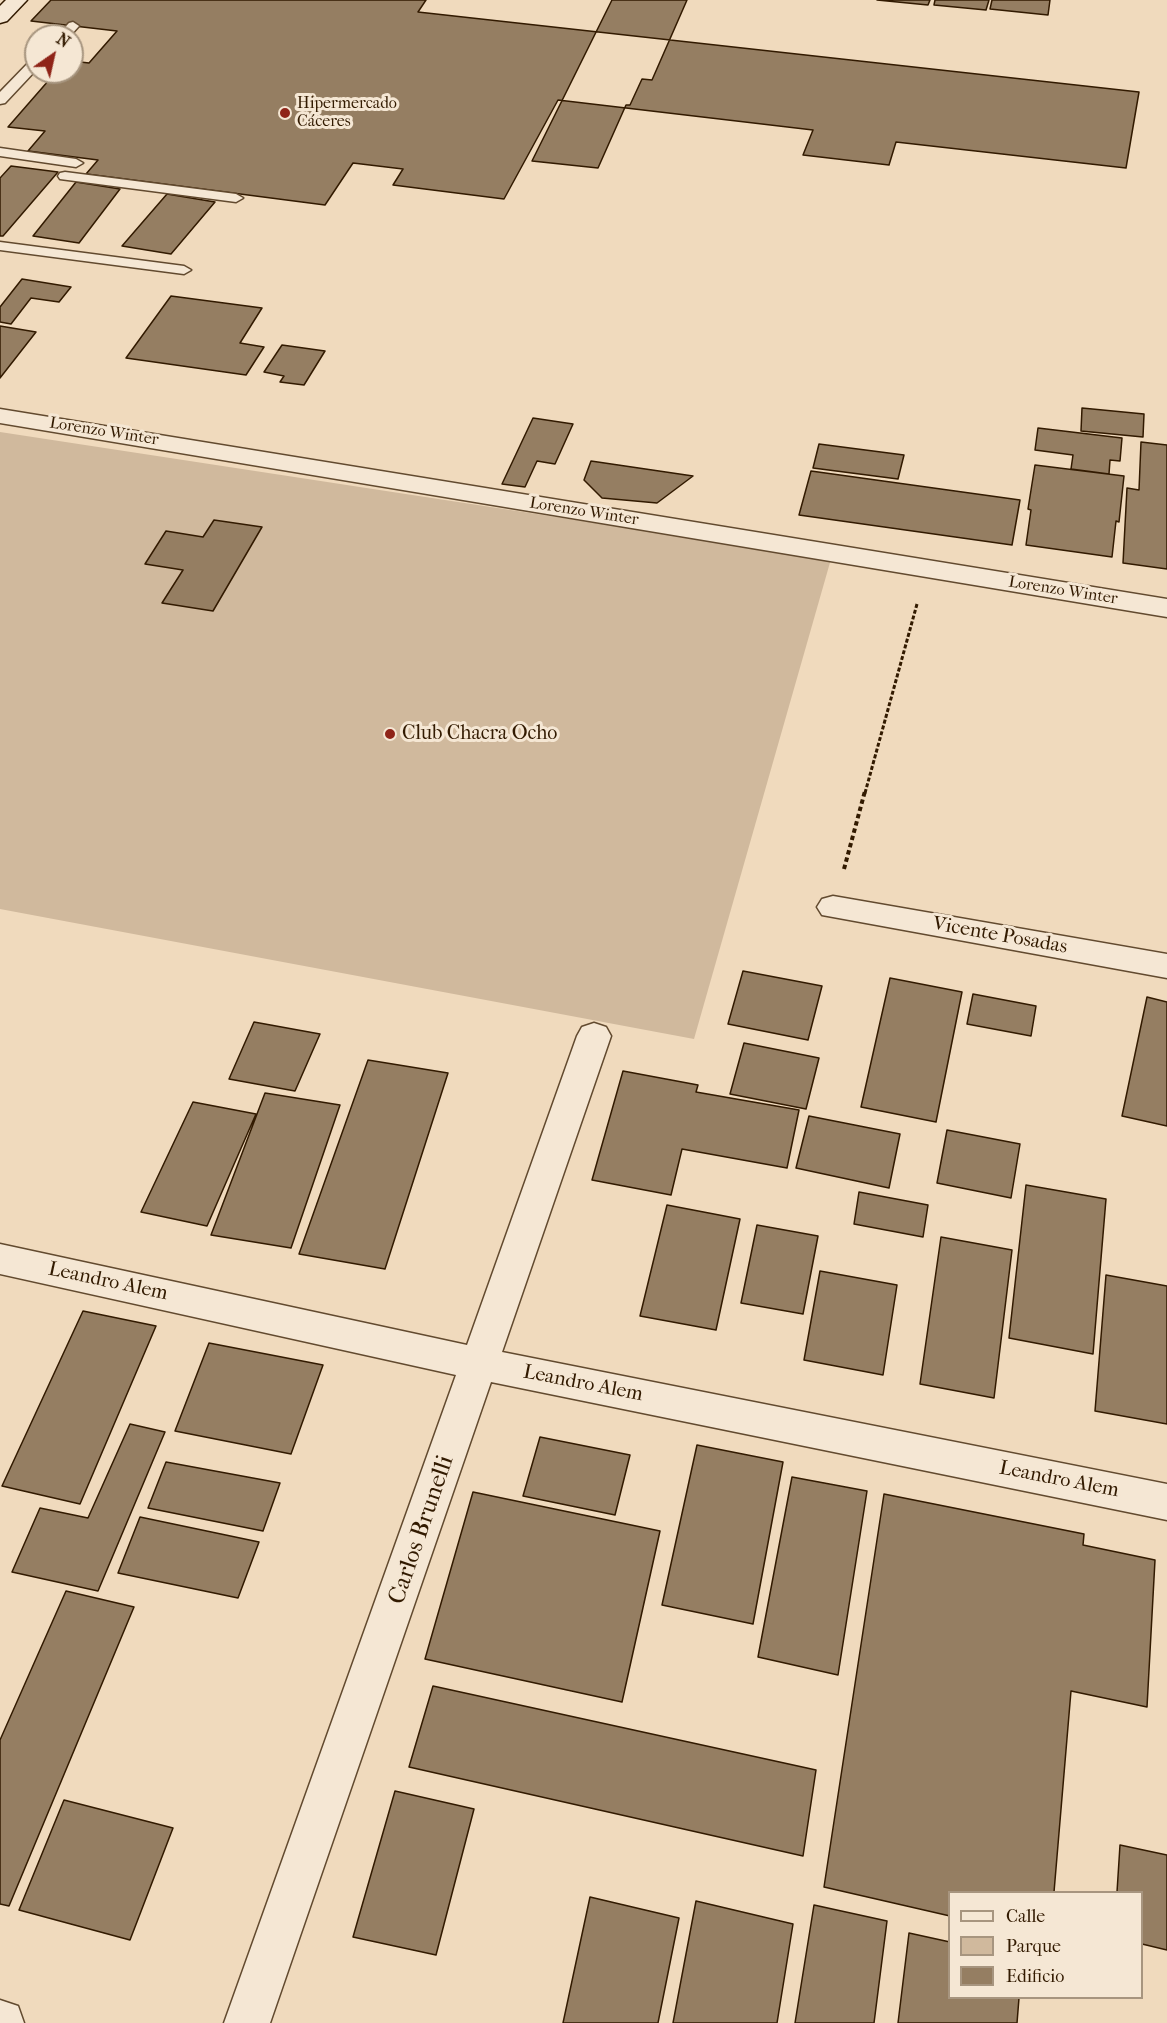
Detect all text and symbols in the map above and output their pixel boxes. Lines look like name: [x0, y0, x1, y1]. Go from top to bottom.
north arrow: [24, 24, 84, 84]
text: N: [53, 29, 74, 52]
place label: Hipermercado Cáceres: [297, 94, 397, 132]
marker: Hipermercado Cáceres: [278, 106, 292, 120]
street label: Lorenzo Winter: [48, 414, 160, 450]
street label: Lorenzo Winter: [528, 494, 640, 530]
street label: Lorenzo Winter: [1007, 573, 1119, 609]
place label: Club Chacra Ocho: [402, 722, 558, 746]
marker: Club Chacra Ocho: [383, 727, 397, 741]
street label: Vicente Posadas: [931, 912, 1069, 960]
street label: Leandro Alem: [46, 1258, 170, 1306]
street label: Leandro Alem: [521, 1361, 645, 1407]
street label: Carlos Brunelli: [383, 1452, 461, 1608]
street label: Leandro Alem: [997, 1457, 1121, 1503]
legend: [948, 1891, 1143, 1999]
text: Calle: [1006, 1906, 1045, 1927]
text: Parque: [1006, 1936, 1061, 1957]
text: Edificio: [1006, 1966, 1064, 1987]

